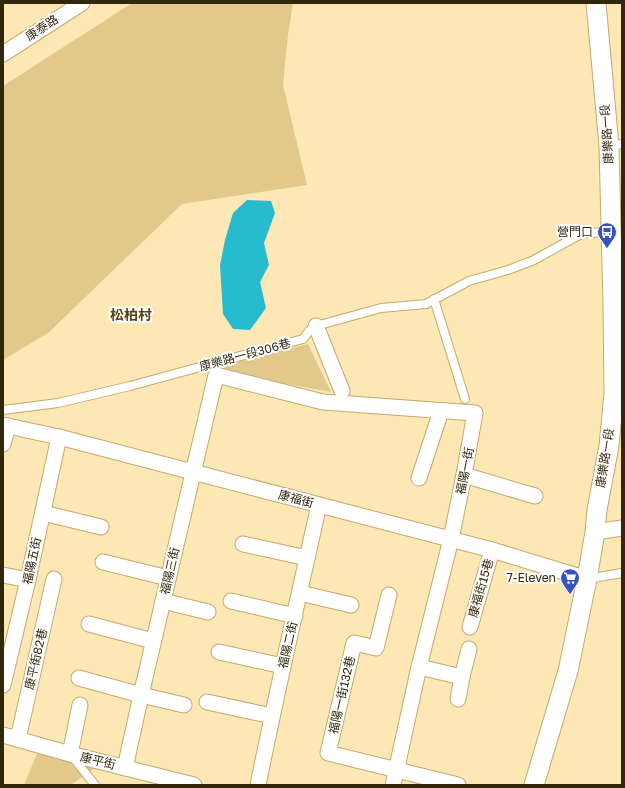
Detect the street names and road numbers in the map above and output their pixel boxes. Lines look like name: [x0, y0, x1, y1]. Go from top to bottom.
street label: 康泰路: [23, 11, 61, 44]
street label: 康樂路一段: [597, 104, 616, 164]
street label: 康樂路一段306巷: [198, 335, 292, 374]
street label: 康樂路一段: [592, 427, 617, 489]
street label: 福陽一街: [453, 446, 476, 496]
street label: 康福街: [277, 487, 315, 510]
street label: 福陽五街: [19, 536, 44, 586]
street label: 福陽三街: [157, 546, 182, 596]
street label: 康福街15巷: [465, 557, 496, 619]
street label: 福陽二街: [275, 620, 300, 670]
street label: 康平街82巷: [21, 627, 50, 691]
street label: 福陽一街132巷: [325, 654, 358, 735]
street label: 康平街: [79, 749, 117, 772]

